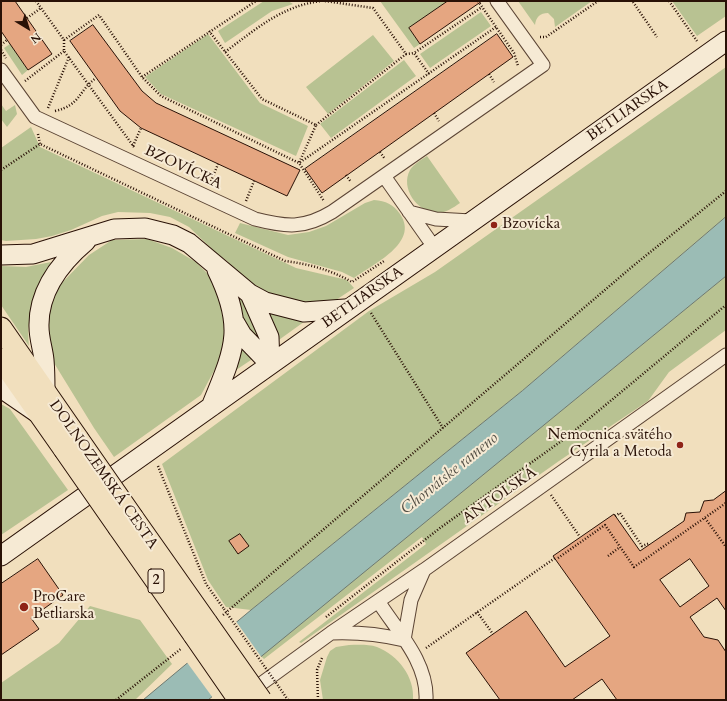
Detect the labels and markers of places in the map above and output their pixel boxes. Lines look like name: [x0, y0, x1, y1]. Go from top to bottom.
place label: Bzovícka: [502, 216, 560, 234]
marker: Bzovícka: [489, 220, 499, 230]
place label: Nemocnica svätého Cyrila a Metoda: [548, 427, 672, 462]
marker: Nemocnica svätého Cyrila a Metoda: [675, 440, 685, 450]
place label: ProCare Betliarska: [33, 589, 94, 624]
marker: ProCare Betliarska: [18, 601, 30, 613]

